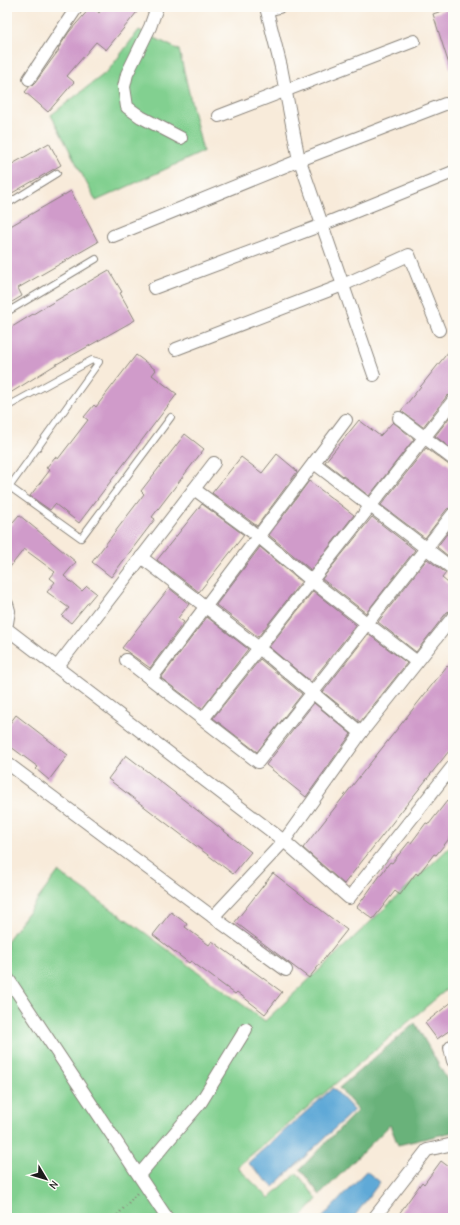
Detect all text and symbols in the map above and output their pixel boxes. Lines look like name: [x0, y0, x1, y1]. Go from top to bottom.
north arrow: [26, 1159, 66, 1199]
text: N: [46, 1178, 61, 1192]

